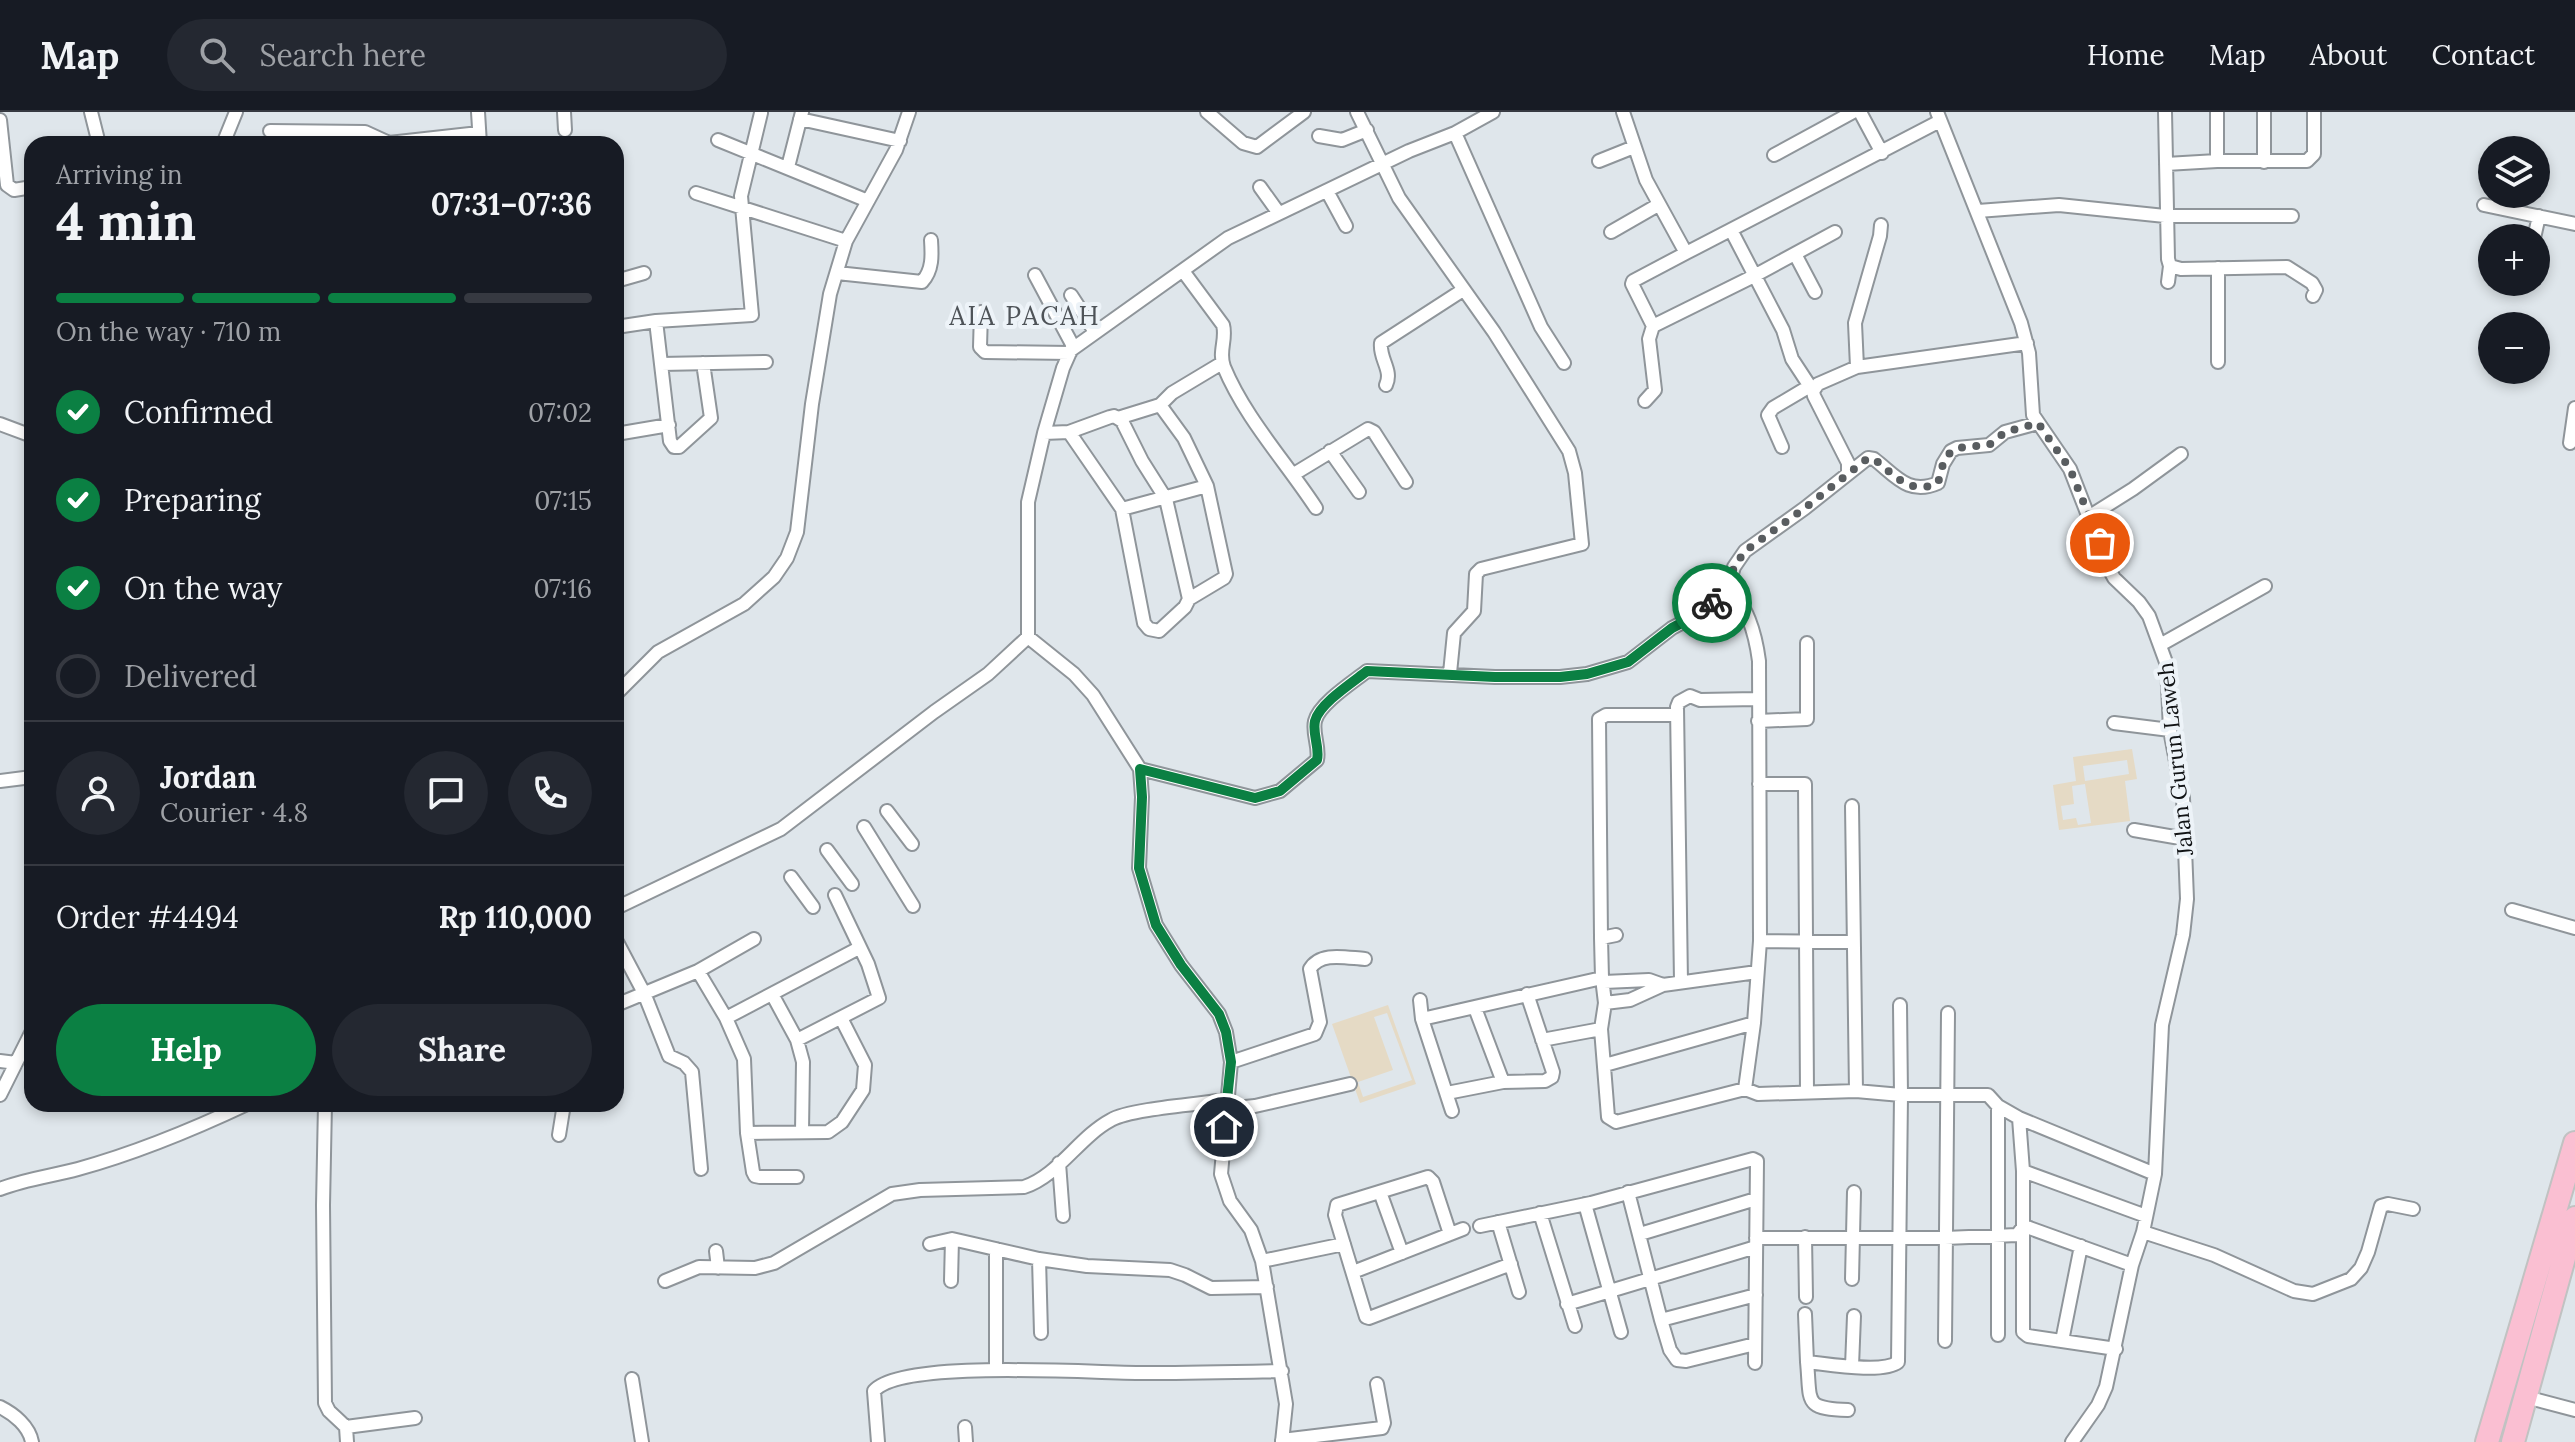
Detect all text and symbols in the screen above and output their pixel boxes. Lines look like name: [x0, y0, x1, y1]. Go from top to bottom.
search box: [167, 19, 727, 91]
text: Map: [40, 31, 119, 79]
icon: search: [195, 33, 239, 77]
text: Search here: [259, 36, 426, 74]
text: Home: [2087, 37, 2165, 73]
text: Map: [2209, 37, 2266, 73]
text: About: [2310, 37, 2387, 73]
text: Contact: [2431, 37, 2535, 73]
map controls: [2478, 136, 2550, 384]
button: layers: [2478, 136, 2550, 208]
text: Arriving in: [56, 158, 183, 191]
text: 07:31–07:36: [431, 185, 592, 223]
text: 4 min: [56, 188, 196, 254]
button: +: [2478, 224, 2550, 296]
district label: AIA PACAH: [948, 299, 1101, 332]
button: −: [2478, 312, 2550, 384]
text: On the way · 710 m: [56, 315, 281, 348]
icon: check: [56, 390, 100, 434]
text: Confirmed: [124, 393, 273, 431]
text: 07:02: [528, 396, 592, 429]
icon: check: [56, 478, 100, 522]
text: Preparing: [124, 481, 261, 519]
text: 07:15: [534, 484, 592, 517]
pin: [2066, 509, 2134, 577]
icon: bag: [2078, 521, 2122, 565]
courier: [1672, 563, 1752, 643]
icon: check: [56, 566, 100, 610]
text: On the way: [124, 569, 282, 607]
text: 07:16: [533, 572, 592, 605]
icon: bike: [1690, 581, 1734, 625]
text: Delivered: [124, 657, 257, 695]
street label: Jalan Gurun Laweh: [2151, 661, 2199, 858]
button: person: [56, 751, 140, 835]
button: chat: [404, 751, 488, 835]
button: phone: [508, 751, 592, 835]
text: Jordan: [160, 758, 257, 796]
text: Courier · 4.8: [160, 796, 308, 829]
text: Order #4494: [56, 898, 239, 936]
text: Rp 110,000: [438, 898, 592, 936]
button: Help: [56, 1004, 316, 1096]
button: Share: [332, 1004, 592, 1096]
pin: [1190, 1093, 1258, 1161]
icon: home: [1202, 1105, 1246, 1149]

